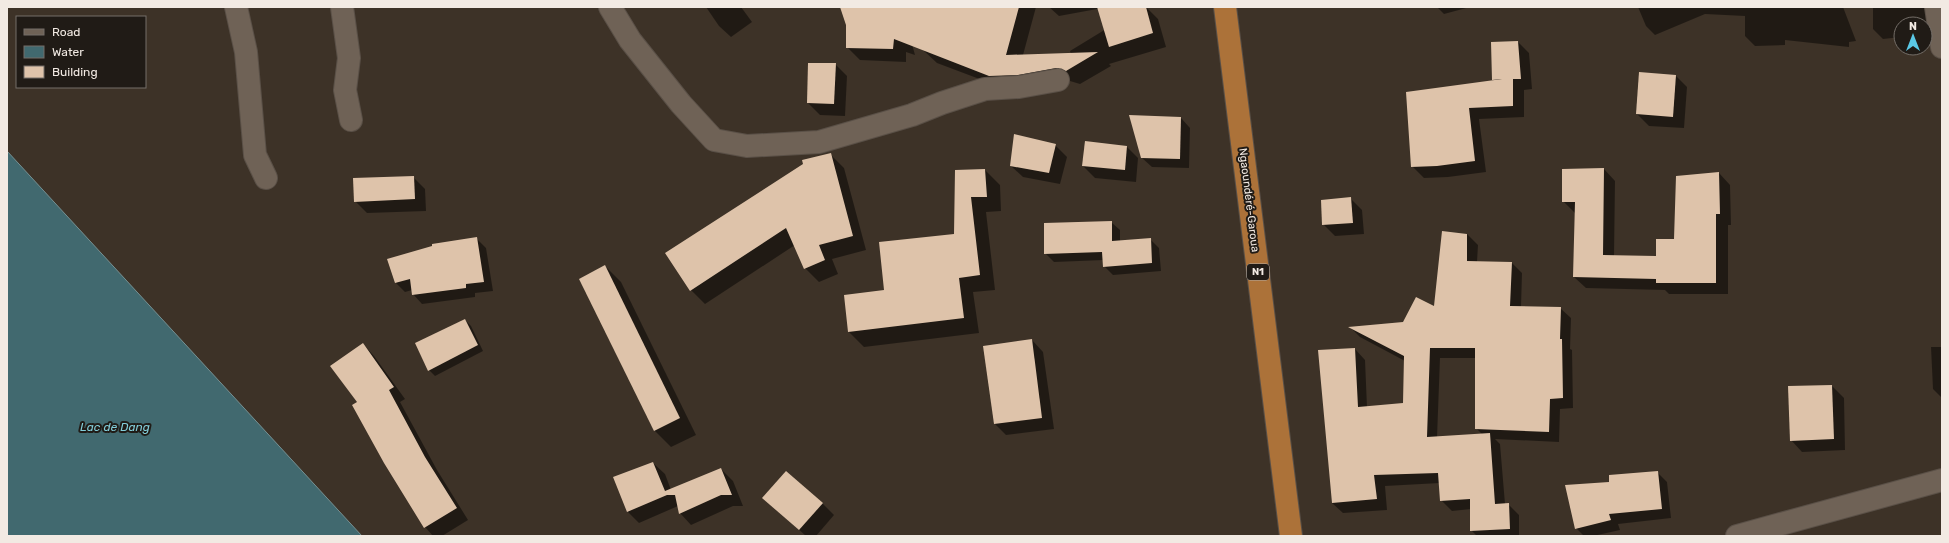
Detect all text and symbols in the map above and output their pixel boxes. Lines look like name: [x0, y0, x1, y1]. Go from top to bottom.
legend: [16, 16, 146, 88]
north arrow: [1893, 16, 1933, 56]
text: N: [1909, 20, 1917, 33]
text: Road: [52, 25, 80, 39]
text: Water: [52, 45, 84, 59]
text: Building: [52, 65, 98, 79]
street label: Ngaoundéré-Garoua: [1236, 147, 1262, 253]
road number: N1: [1247, 264, 1269, 280]
water label: Lac de Dang: [80, 420, 150, 434]

